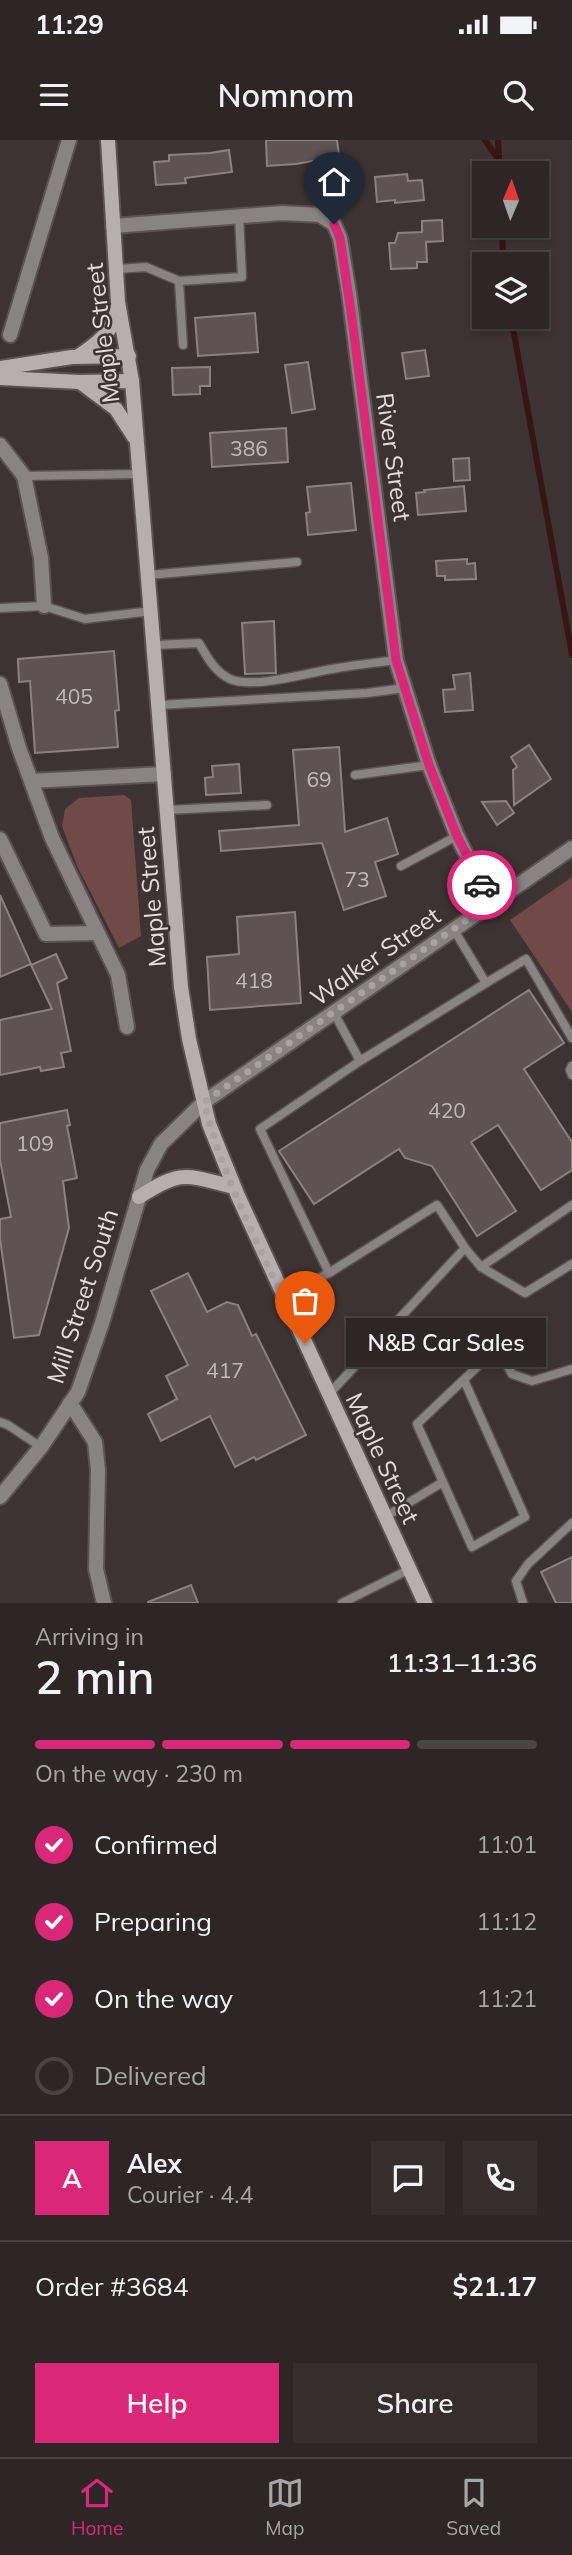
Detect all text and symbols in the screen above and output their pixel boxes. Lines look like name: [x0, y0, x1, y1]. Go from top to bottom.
text: 11:29: [35, 8, 104, 41]
text: Nomnom: [218, 75, 355, 115]
icon: menu: [35, 76, 73, 114]
icon: search: [499, 76, 537, 114]
pin: [304, 152, 364, 224]
north arrow: [472, 161, 550, 238]
map controls: [472, 161, 549, 329]
icon: home: [315, 163, 353, 201]
button: layers: [472, 252, 549, 329]
street label: Maple Street: [79, 261, 125, 405]
street label: River Street: [370, 391, 418, 523]
house number: 386: [230, 435, 268, 461]
house number: 405: [55, 683, 93, 709]
house number: 69: [306, 766, 332, 792]
street label: Maple Street: [130, 826, 172, 968]
courier: [447, 850, 517, 920]
house number: 73: [344, 866, 370, 892]
icon: car: [463, 866, 501, 904]
street label: Walker Street: [304, 900, 446, 1012]
house number: 418: [235, 967, 273, 993]
house number: 420: [428, 1097, 466, 1123]
house number: 109: [16, 1130, 54, 1156]
street label: Mill Street South: [40, 1205, 124, 1387]
pin: [275, 1271, 335, 1343]
icon: bag: [286, 1282, 324, 1320]
callout: N&B Car Sales: [347, 1318, 546, 1368]
text: N&B Car Sales: [367, 1328, 525, 1357]
house number: 417: [206, 1357, 244, 1383]
street label: Maple Street: [340, 1388, 426, 1528]
text: Arriving in: [35, 1622, 144, 1651]
text: 11:31–11:36: [387, 1646, 537, 1679]
text: 2 min: [35, 1648, 154, 1706]
text: On the way · 230 m: [35, 1759, 243, 1788]
icon: check: [35, 1826, 73, 1864]
text: Confirmed: [94, 1828, 218, 1861]
text: 11:01: [477, 1830, 537, 1859]
icon: check: [35, 1903, 73, 1941]
text: Preparing: [94, 1905, 212, 1938]
text: 11:12: [477, 1907, 537, 1936]
icon: check: [35, 1980, 73, 2018]
text: On the way: [94, 1982, 233, 2015]
text: 11:21: [477, 1984, 537, 2013]
text: Delivered: [94, 2059, 207, 2092]
button: chat: [371, 2141, 445, 2215]
button: phone: [463, 2141, 537, 2215]
text: Alex: [127, 2147, 182, 2180]
text: A: [62, 2162, 82, 2195]
text: Courier · 4.4: [127, 2180, 253, 2209]
text: Order #3684: [35, 2270, 188, 2303]
text: $21.17: [453, 2270, 537, 2303]
button: Help: [35, 2363, 279, 2443]
button: Share: [293, 2363, 537, 2443]
tab: Home: [71, 2474, 123, 2540]
tab: Map: [265, 2474, 304, 2540]
tab: Saved: [446, 2474, 501, 2540]

